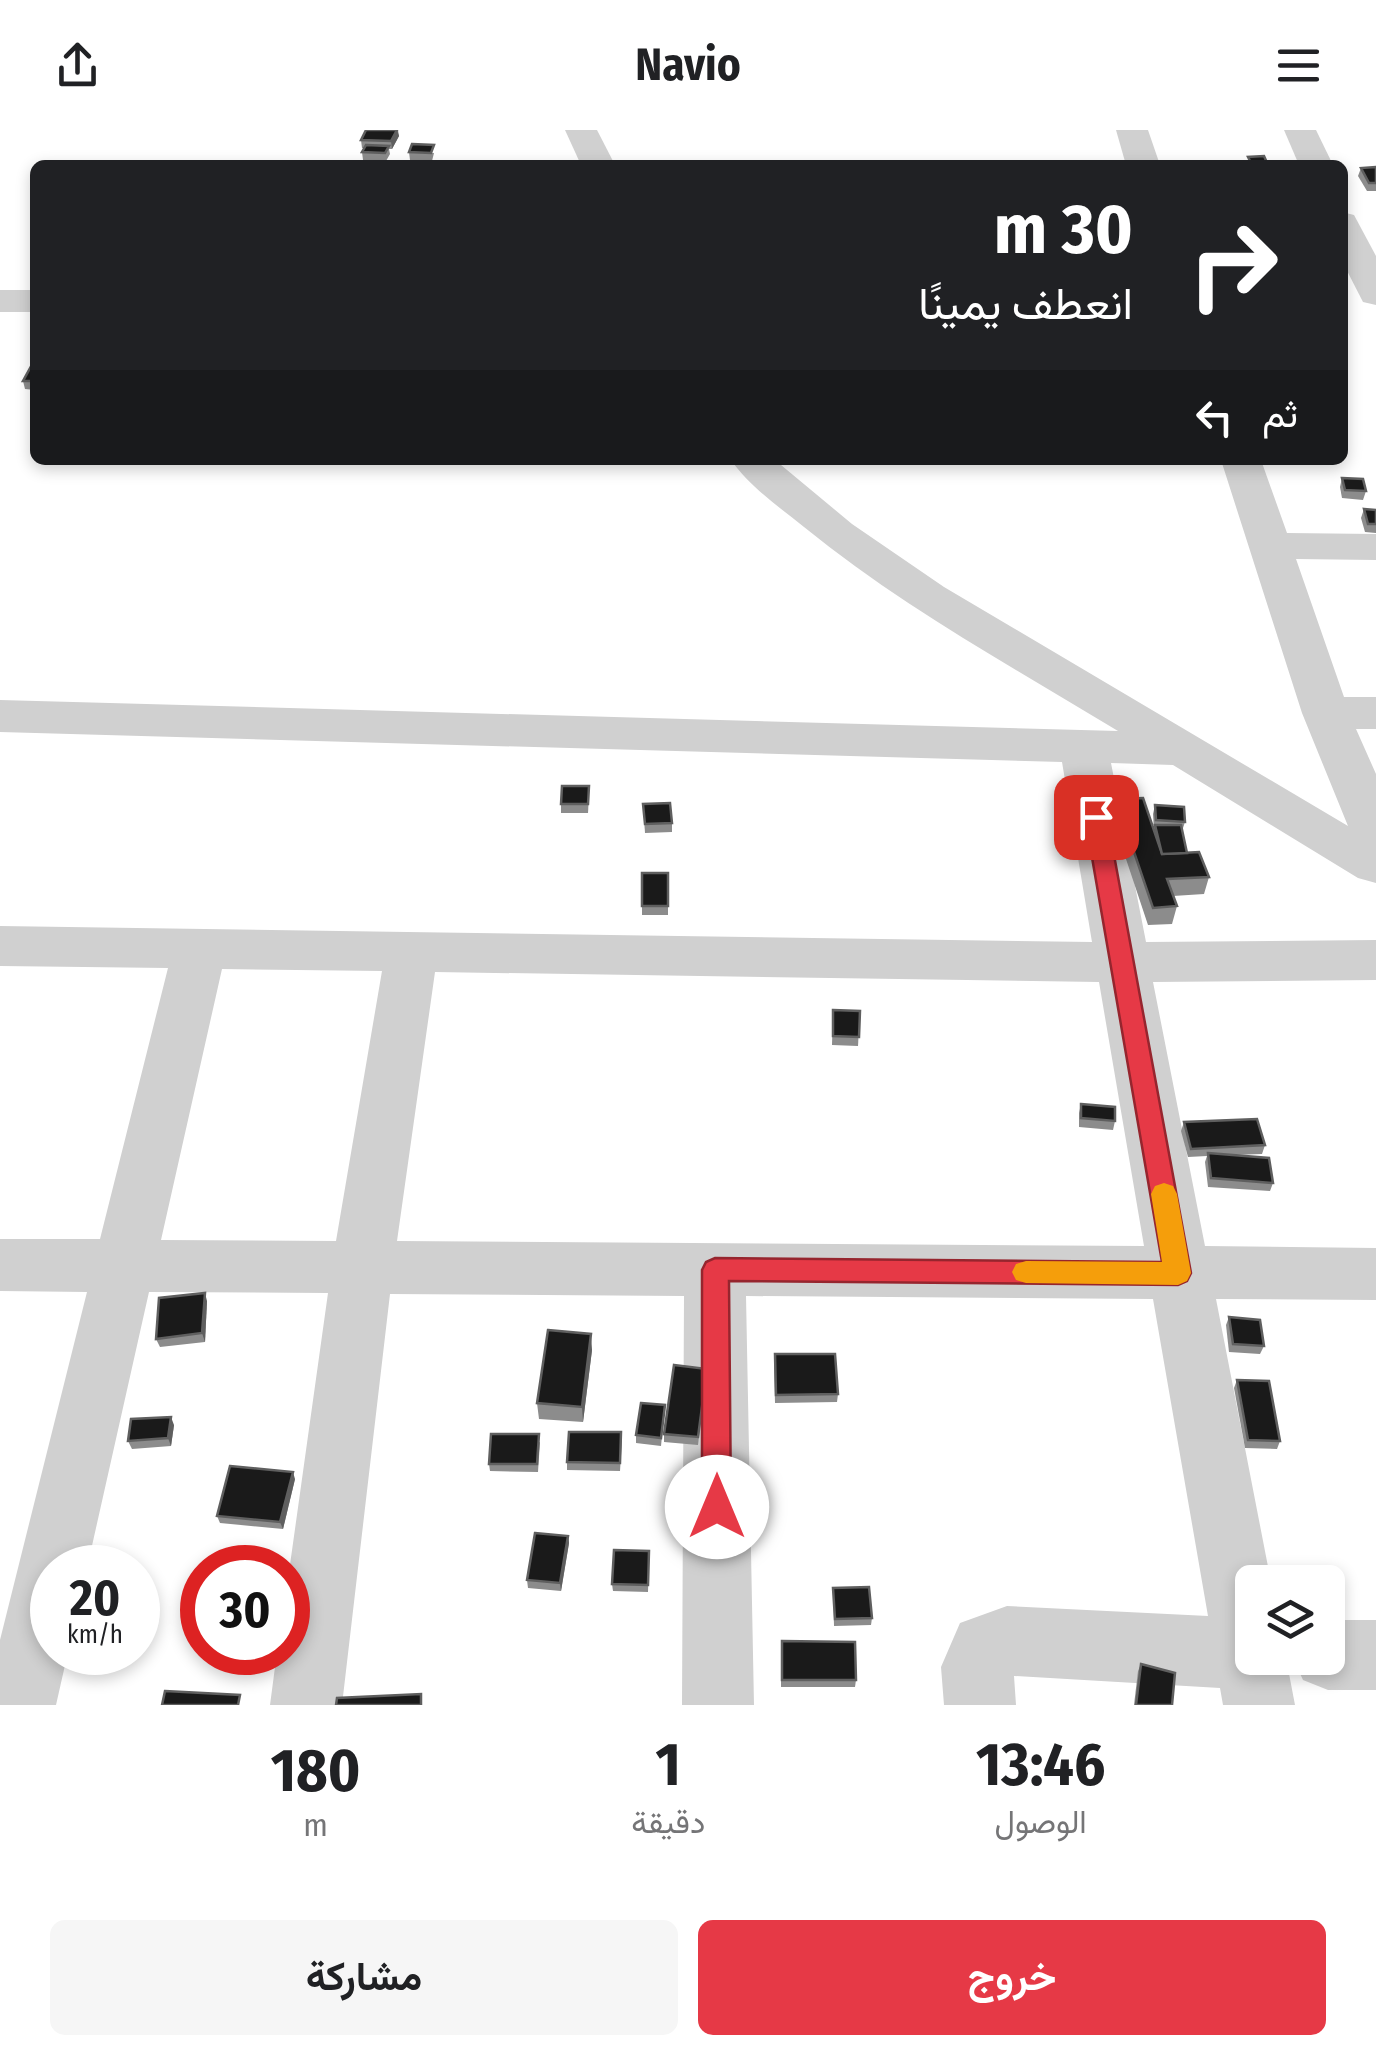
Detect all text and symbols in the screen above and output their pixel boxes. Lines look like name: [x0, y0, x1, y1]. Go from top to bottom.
icon: share: [50, 38, 105, 93]
text: Navio: [635, 38, 741, 92]
icon: menu: [1271, 38, 1326, 93]
text: 30 m: [994, 188, 1133, 272]
icon: right: [1168, 200, 1298, 330]
text: انعطف يمينًا: [918, 277, 1133, 331]
icon: left: [1187, 390, 1242, 445]
text: ثم: [1262, 391, 1298, 437]
pin: [1054, 775, 1139, 860]
icon: arrive: [1069, 790, 1124, 845]
position arrow: [665, 1455, 769, 1559]
speed limit sign: 30: [180, 1545, 310, 1675]
map controls: [1235, 1565, 1345, 1675]
button: layers: [1235, 1565, 1345, 1675]
text: 20: [70, 1568, 120, 1628]
text: km/h: [67, 1620, 123, 1650]
text: 1: [656, 1729, 681, 1801]
text: 13:46: [976, 1729, 1105, 1801]
text: 180: [271, 1735, 361, 1807]
text: دقيقة: [631, 1803, 705, 1841]
text: الوصول: [994, 1803, 1087, 1841]
text: m: [303, 1806, 328, 1844]
button: مشاركة: [50, 1920, 678, 2035]
button: خروج: [698, 1920, 1326, 2035]

